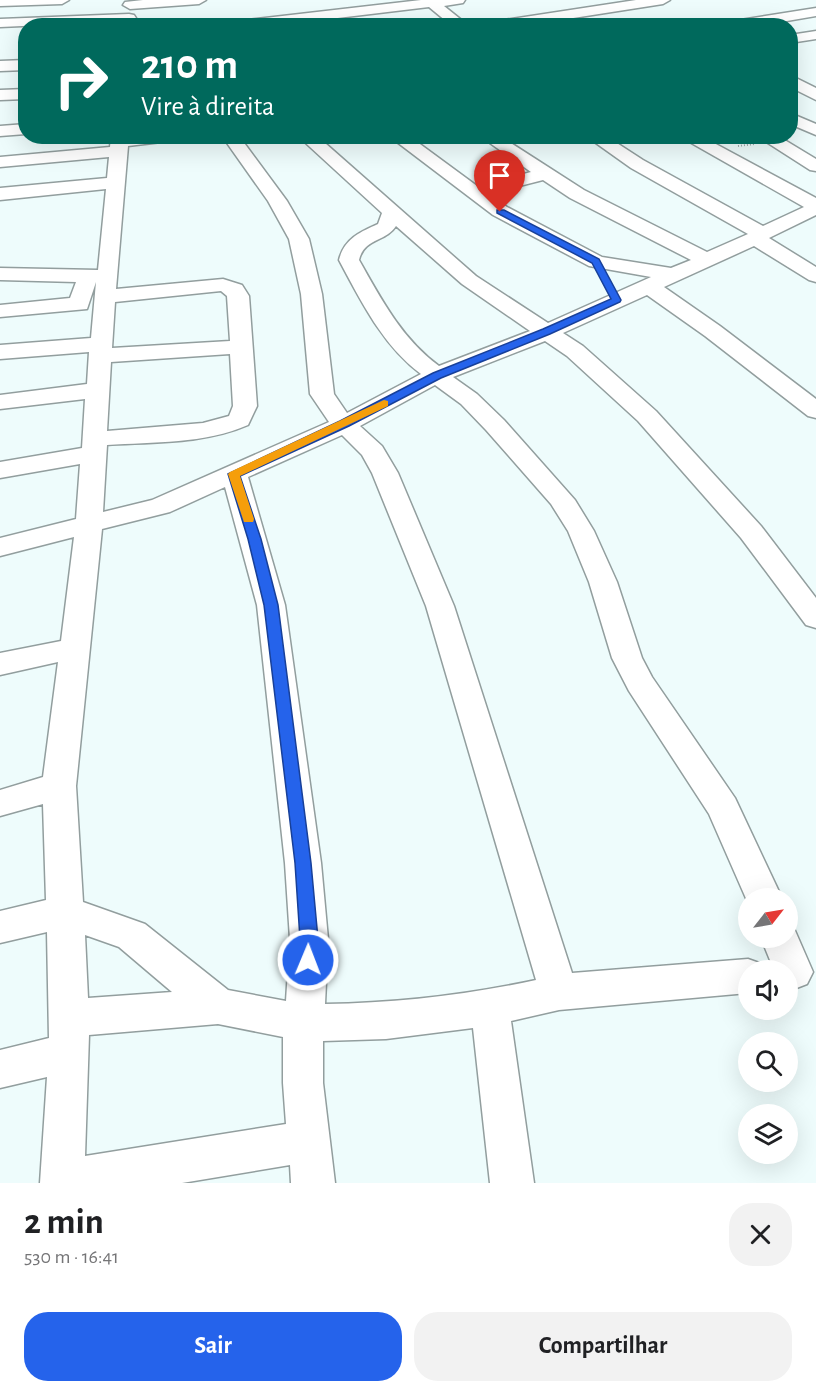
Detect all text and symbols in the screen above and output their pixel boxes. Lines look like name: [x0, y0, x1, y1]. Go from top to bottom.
icon: right: [42, 42, 120, 120]
text: 210 m: [141, 44, 238, 86]
text: Vire à direita: [141, 93, 275, 120]
pin: [474, 150, 525, 212]
icon: arrive: [483, 159, 516, 192]
north arrow: [738, 888, 798, 948]
map controls: [738, 888, 798, 1164]
position arrow: [276, 928, 340, 992]
button: sound: [738, 960, 798, 1020]
button: search: [738, 1032, 798, 1092]
button: layers: [738, 1104, 798, 1164]
button: close: [729, 1203, 792, 1266]
text: 2 min: [24, 1204, 104, 1240]
text: 530 m · 16:41: [24, 1247, 119, 1267]
button: Sair: [24, 1312, 402, 1381]
button: Compartilhar: [414, 1312, 792, 1381]

